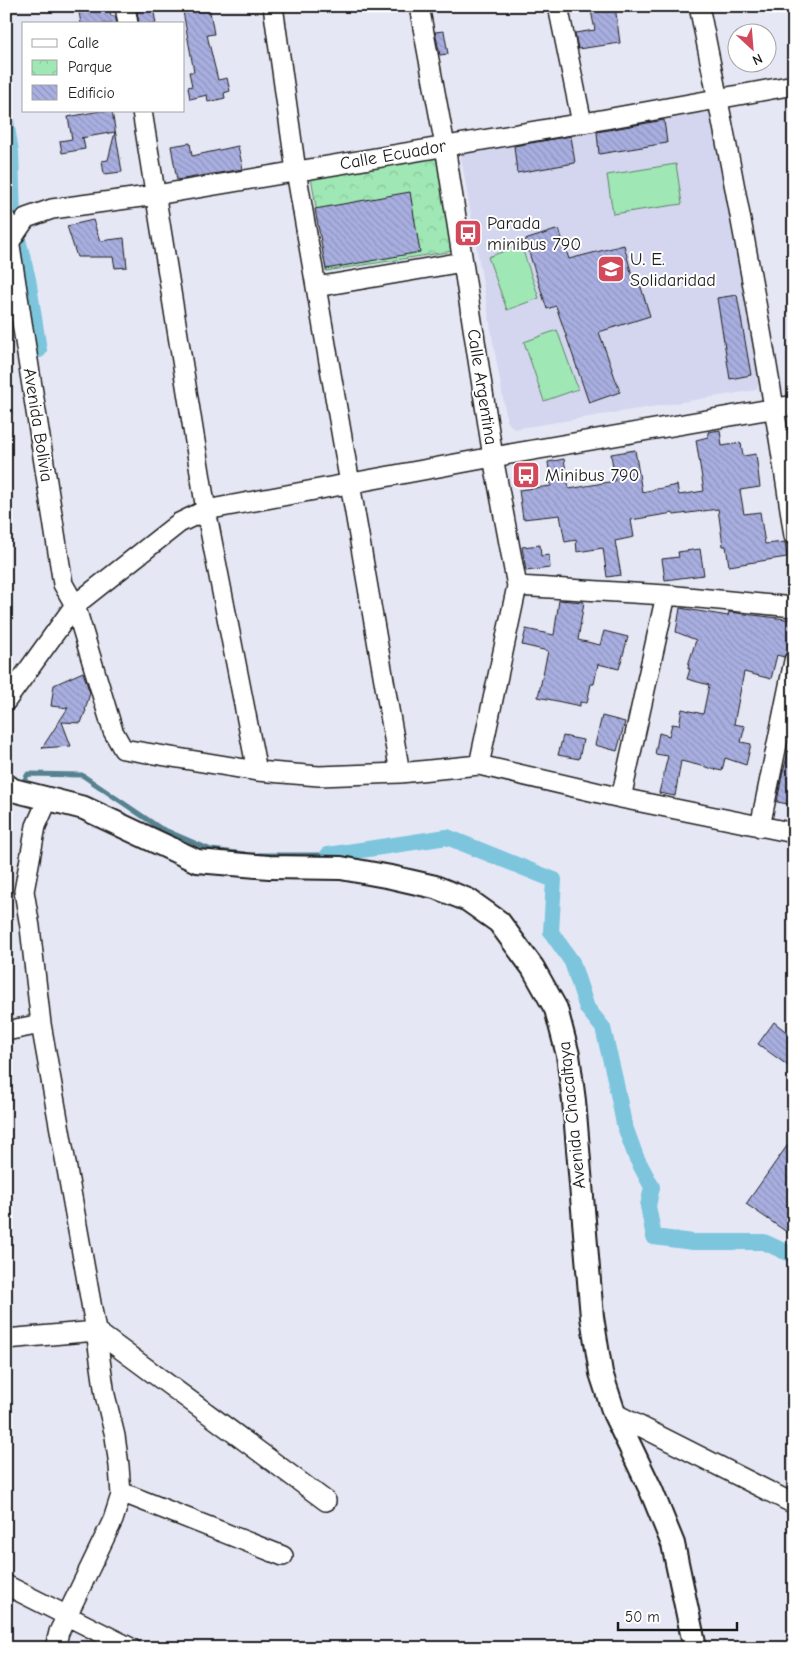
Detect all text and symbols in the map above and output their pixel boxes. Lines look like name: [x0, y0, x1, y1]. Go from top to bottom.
legend: [22, 22, 185, 112]
north arrow: [728, 22, 778, 72]
text: Calle: [68, 34, 100, 52]
text: N: [750, 50, 765, 69]
text: Parque: [68, 58, 113, 76]
text: Edificio: [68, 84, 115, 102]
street label: Calle Ecuador: [338, 135, 449, 175]
place label: Parada minibus 790: [487, 213, 581, 255]
bus stop icon: Parada minibus 790: [453, 218, 483, 248]
place label: U. E. Solidaridad: [630, 249, 716, 291]
school or university icon: U. E. Solidaridad: [596, 254, 626, 284]
street label: Calle Argentina: [462, 327, 502, 447]
street label: Avenida Bolivia: [19, 366, 57, 484]
bus stop icon: Minibus 790: [511, 460, 541, 490]
place label: Minibus 790: [545, 465, 640, 486]
street label: Avenida Chacaltaya: [554, 1040, 590, 1190]
scale bar: [618, 1599, 736, 1631]
text: 50 m: [625, 1608, 660, 1626]

